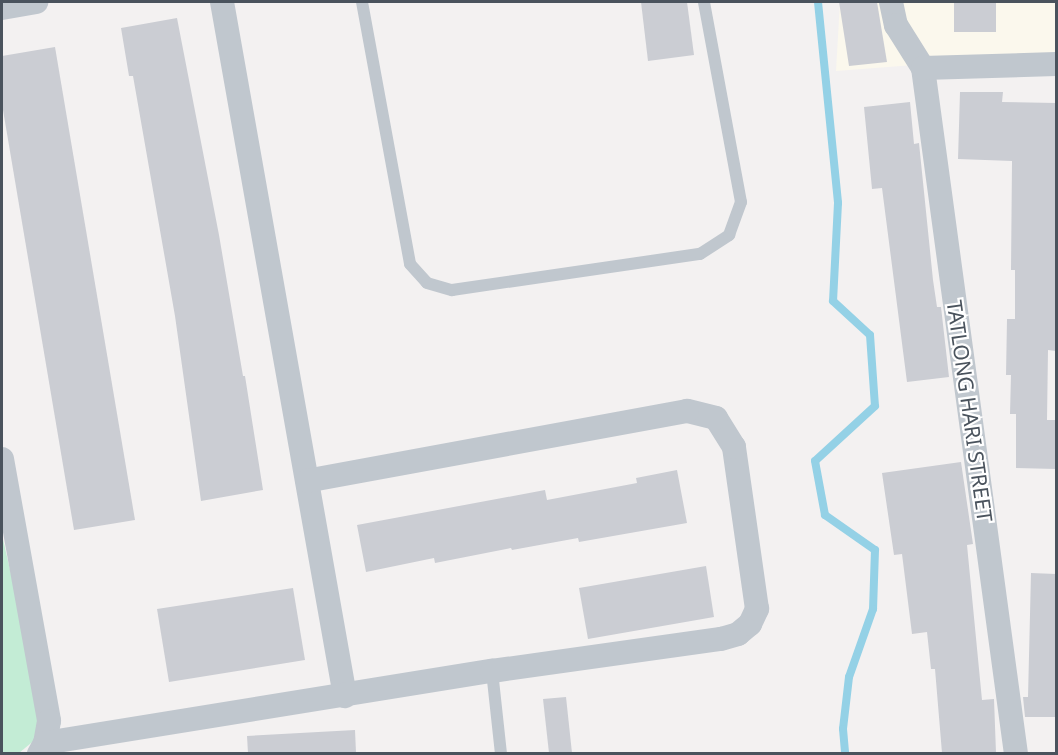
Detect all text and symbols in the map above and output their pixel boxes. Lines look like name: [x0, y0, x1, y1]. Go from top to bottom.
street label: TATLONG HARI STREET: [942, 299, 998, 523]

